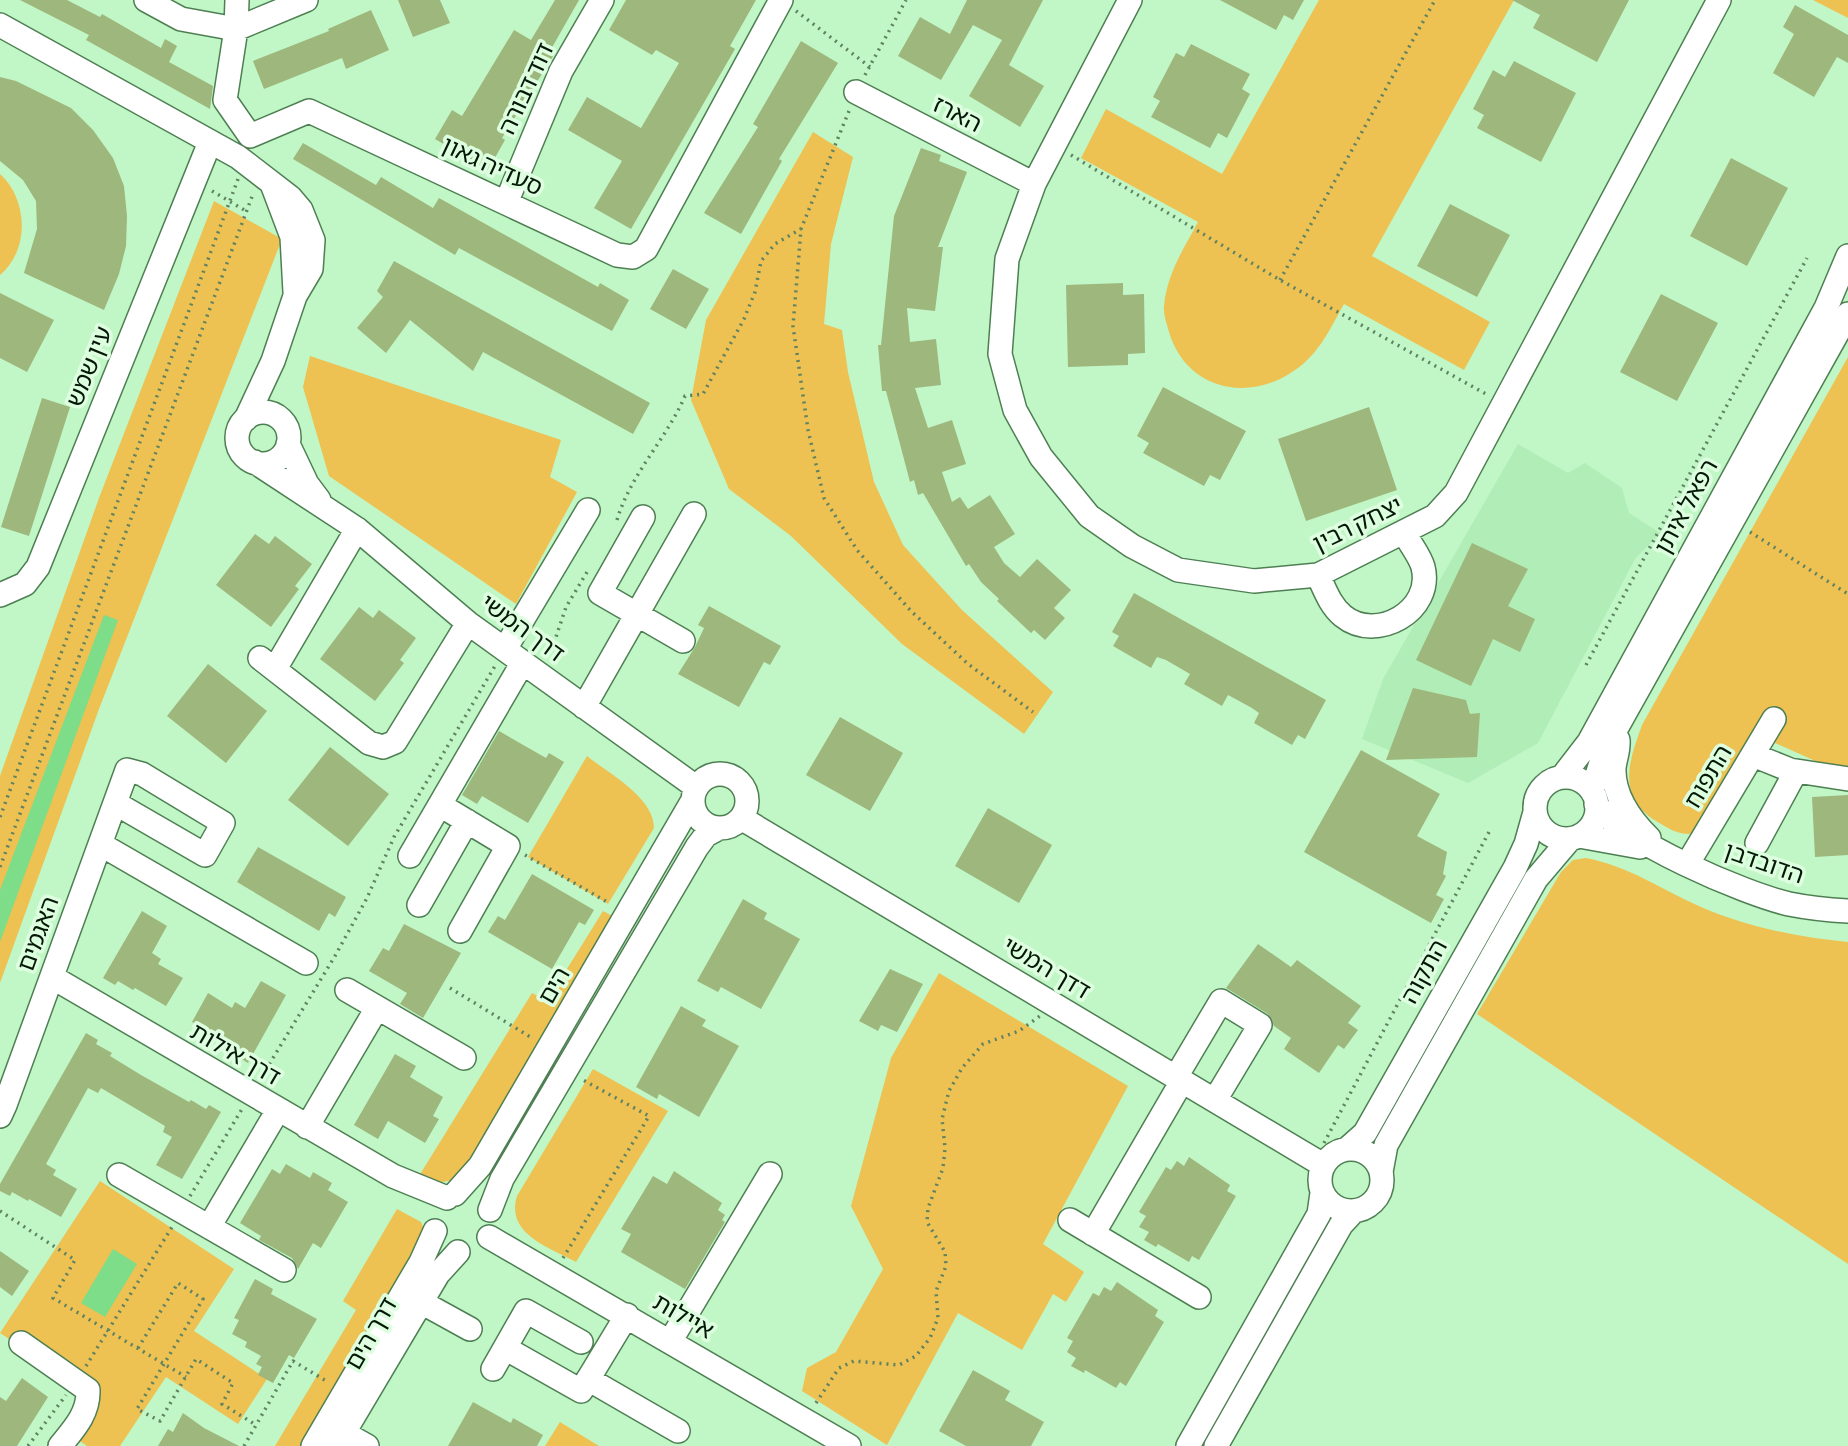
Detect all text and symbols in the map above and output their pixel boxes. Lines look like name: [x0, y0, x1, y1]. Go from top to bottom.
street label: דוד דבורה: [496, 40, 558, 138]
street label: הארז: [929, 93, 985, 137]
street label: סעדיה גאון: [438, 133, 546, 201]
street label: עין שמש: [63, 324, 117, 410]
street label: רפאל איתן: [1651, 456, 1723, 558]
street label: יצחק רבין: [1310, 493, 1406, 557]
street label: דרך המשי: [476, 591, 568, 667]
street label: התפוח: [1681, 741, 1737, 813]
street label: הדובדבן: [1721, 839, 1807, 889]
street label: האגמים: [15, 894, 63, 974]
street label: דדך המשי: [998, 934, 1094, 1004]
street label: התקוה: [1398, 936, 1452, 1008]
street label: הים: [535, 964, 575, 1008]
street label: דרך אילות: [186, 1020, 284, 1090]
street label: איילות: [649, 1290, 717, 1344]
street label: דרך הים: [342, 1294, 402, 1374]

